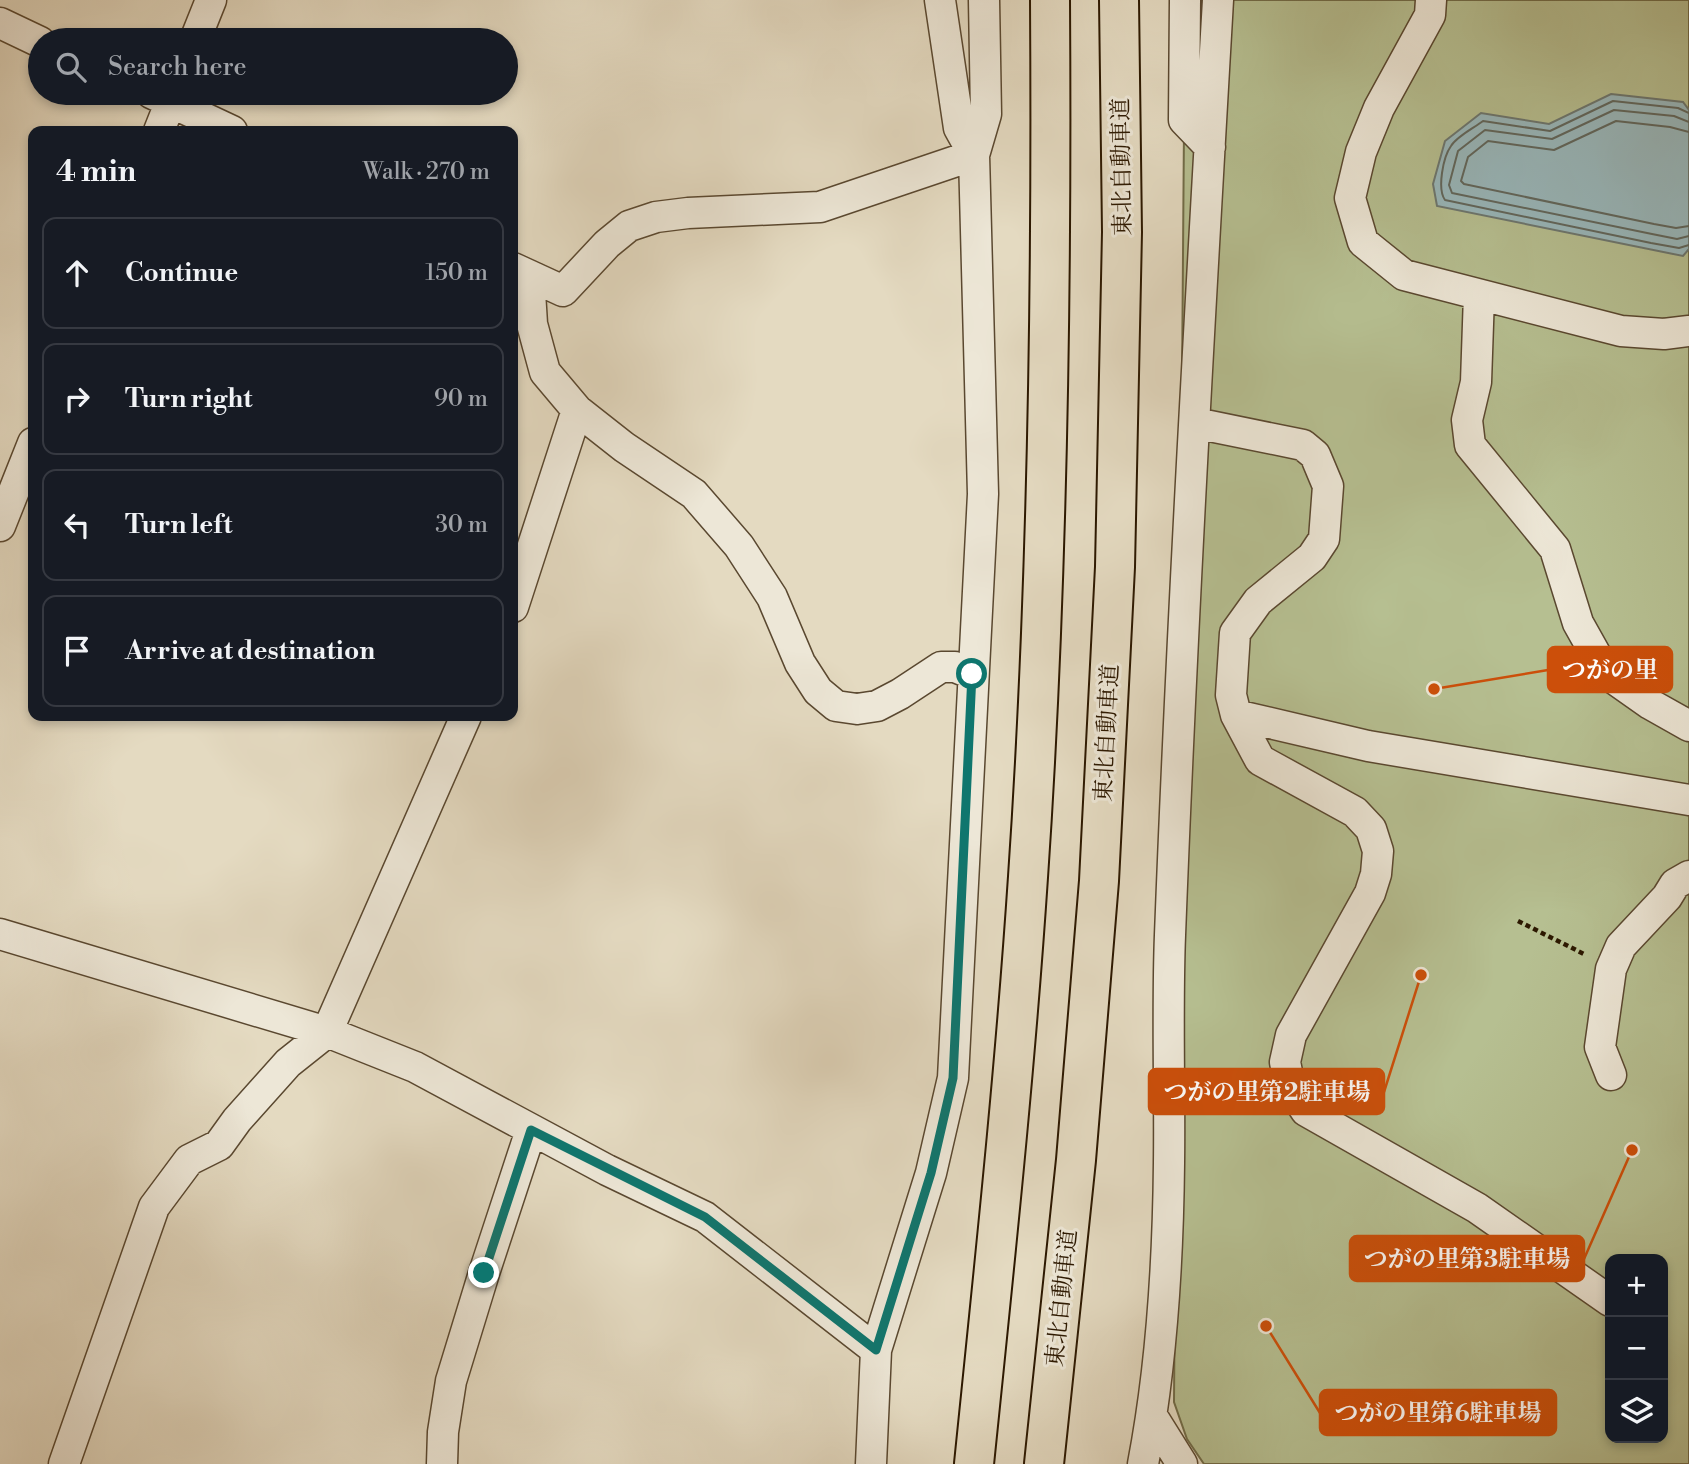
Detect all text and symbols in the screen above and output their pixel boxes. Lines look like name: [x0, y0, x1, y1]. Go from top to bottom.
search box: [28, 28, 518, 105]
icon: search: [52, 48, 90, 86]
text: Search here: [108, 51, 247, 83]
street label: 東北自動車道: [1107, 98, 1137, 236]
text: 4 min: [56, 153, 136, 191]
text: Walk · 270 m: [363, 158, 490, 186]
icon: ahead: [58, 254, 96, 292]
text: Continue: [125, 257, 238, 289]
text: 150 m: [425, 259, 488, 287]
icon: right: [58, 380, 96, 418]
text: Turn right: [125, 383, 253, 415]
text: 90 m: [434, 385, 488, 413]
icon: left: [58, 506, 96, 544]
text: Turn left: [125, 509, 233, 541]
text: 30 m: [435, 511, 488, 539]
icon: arrive: [58, 632, 96, 670]
text: Arrive at destination: [125, 635, 375, 667]
callout: つがの里: [1548, 647, 1672, 692]
text: つがの里: [1562, 656, 1658, 686]
route start: [956, 658, 987, 689]
street label: 東北自動車道: [1089, 663, 1125, 803]
callout: つがの里第2駐車場: [1149, 1069, 1384, 1114]
text: つがの里第2駐車場: [1164, 1078, 1371, 1108]
street label: 東北自動車道: [1041, 1228, 1083, 1368]
callout: つがの里第3駐車場: [1350, 1236, 1584, 1281]
text: つがの里第3駐車場: [1364, 1245, 1570, 1275]
map controls: [1605, 1254, 1668, 1443]
button: +: [1605, 1254, 1668, 1317]
route end: [468, 1257, 499, 1288]
button: −: [1605, 1317, 1668, 1380]
button: layers: [1605, 1380, 1668, 1443]
callout: つがの里第6駐車場: [1320, 1390, 1556, 1435]
text: つがの里第6駐車場: [1334, 1399, 1542, 1429]

